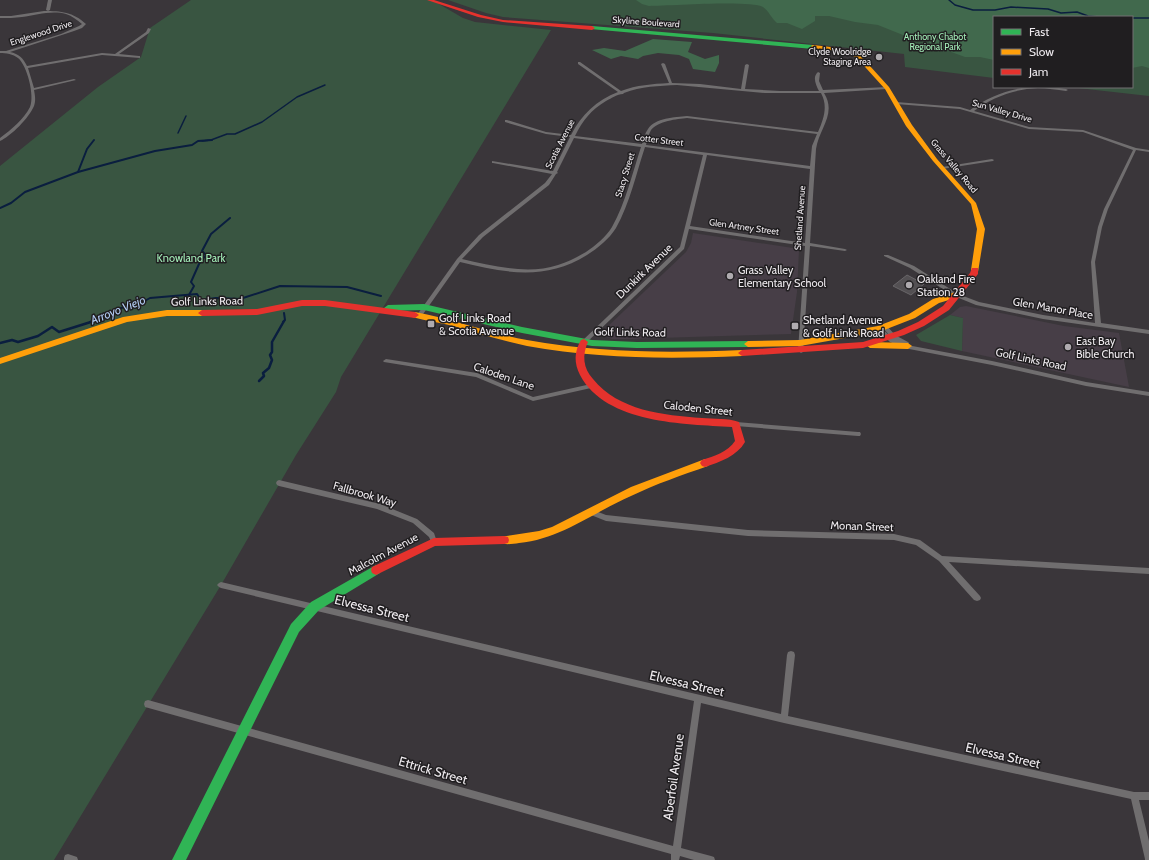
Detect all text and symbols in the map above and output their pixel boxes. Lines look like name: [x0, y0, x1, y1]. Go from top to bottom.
street label: Skyline Boulevard: [612, 14, 680, 29]
legend: [993, 16, 1133, 88]
street label: Englewood Drive: [8, 17, 74, 48]
text: Fast: [1029, 24, 1049, 39]
park label: Anthony Chabot Regional Park: [904, 31, 966, 52]
text: Slow: [1029, 44, 1054, 59]
place label: Clyde Woolridge Staging Area: [808, 46, 872, 67]
marker: Clyde Woolridge Staging Area: [874, 52, 884, 62]
text: Jam: [1028, 64, 1048, 79]
street label: Sun Valley Drive: [971, 97, 1034, 124]
street label: Scotia Avenue: [542, 117, 577, 170]
street label: Cotter Street: [634, 131, 684, 148]
street label: Grass Valley Road: [929, 137, 980, 195]
street label: Stacy Street: [612, 151, 637, 199]
street label: Shetland Avenue: [792, 185, 807, 251]
street label: Glen Artney Street: [708, 216, 780, 237]
street label: Dunkirk Avenue: [613, 240, 675, 301]
park label: Knowland Park: [157, 251, 225, 265]
place label: Grass Valley Elementary School: [738, 263, 827, 290]
marker: Grass Valley Elementary School: [725, 271, 735, 281]
place label: Oakland Fire Station 28: [917, 272, 976, 299]
marker: Oakland Fire Station 28: [904, 280, 914, 290]
water label: Arroyo Viejo: [87, 292, 148, 328]
street label: Golf Links Road: [171, 293, 243, 309]
street label: Glen Manor Place: [1012, 294, 1094, 322]
place label: Golf Links Road & Scotia Avenue: [439, 311, 515, 338]
place label: Shetland Avenue & Golf Links Road: [803, 313, 884, 340]
marker: Golf Links Road & Scotia Avenue: [426, 319, 436, 329]
marker: Shetland Avenue & Golf Links Road: [790, 321, 800, 331]
street label: Golf Links Road: [594, 324, 666, 340]
place label: East Bay Bible Church: [1076, 334, 1134, 361]
marker: East Bay Bible Church: [1063, 342, 1073, 352]
street label: Golf Links Road: [994, 345, 1068, 373]
street label: Caloden Lane: [472, 359, 537, 393]
street label: Caloden Street: [663, 397, 733, 419]
street label: Fallbrook Way: [332, 478, 399, 510]
street label: Monan Street: [830, 518, 894, 534]
street label: Malcolm Avenue: [346, 530, 421, 578]
street label: Elvessa Street: [333, 591, 412, 625]
street label: Elvessa Street: [648, 667, 727, 700]
street label: Aberfoil Avenue: [659, 732, 687, 821]
street label: Elvessa Street: [964, 739, 1043, 772]
street label: Ettrick Street: [397, 753, 470, 788]

